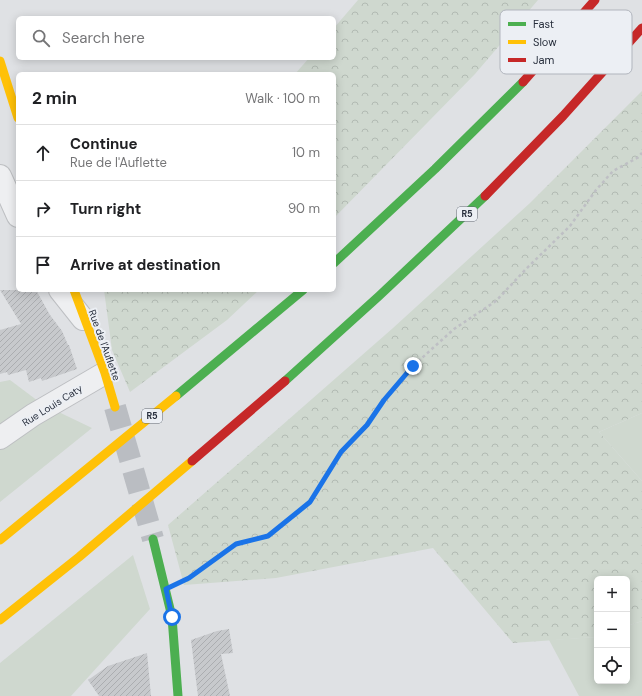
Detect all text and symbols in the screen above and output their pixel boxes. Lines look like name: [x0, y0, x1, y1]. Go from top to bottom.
legend: [500, 10, 632, 74]
search box: [16, 16, 336, 60]
text: Fast: [533, 17, 554, 31]
icon: search: [30, 27, 52, 49]
text: Search here: [62, 28, 145, 48]
text: Slow: [533, 35, 557, 49]
text: Jam: [533, 53, 554, 67]
text: 2 min: [32, 87, 77, 109]
text: Walk · 100 m: [245, 90, 320, 107]
text: Continue: [70, 134, 138, 154]
icon: ahead: [32, 142, 54, 164]
text: 10 m: [292, 144, 320, 161]
text: Rue de l'Auflette: [70, 154, 167, 171]
icon: right: [32, 198, 54, 220]
text: Turn right: [70, 199, 141, 219]
text: 90 m: [288, 200, 320, 217]
road number: R5: [457, 207, 477, 221]
icon: arrive: [32, 254, 54, 276]
text: Arrive at destination: [70, 255, 221, 275]
street label: Rue de l'Auflette: [86, 308, 124, 383]
route end: [404, 357, 422, 375]
street label: Rue Louis Caty: [20, 381, 85, 429]
road number: R5: [142, 409, 162, 423]
map controls: [594, 576, 630, 684]
button: +: [594, 576, 630, 612]
route start: [163, 608, 181, 626]
button: −: [594, 612, 630, 648]
button: locate: [594, 648, 630, 684]

